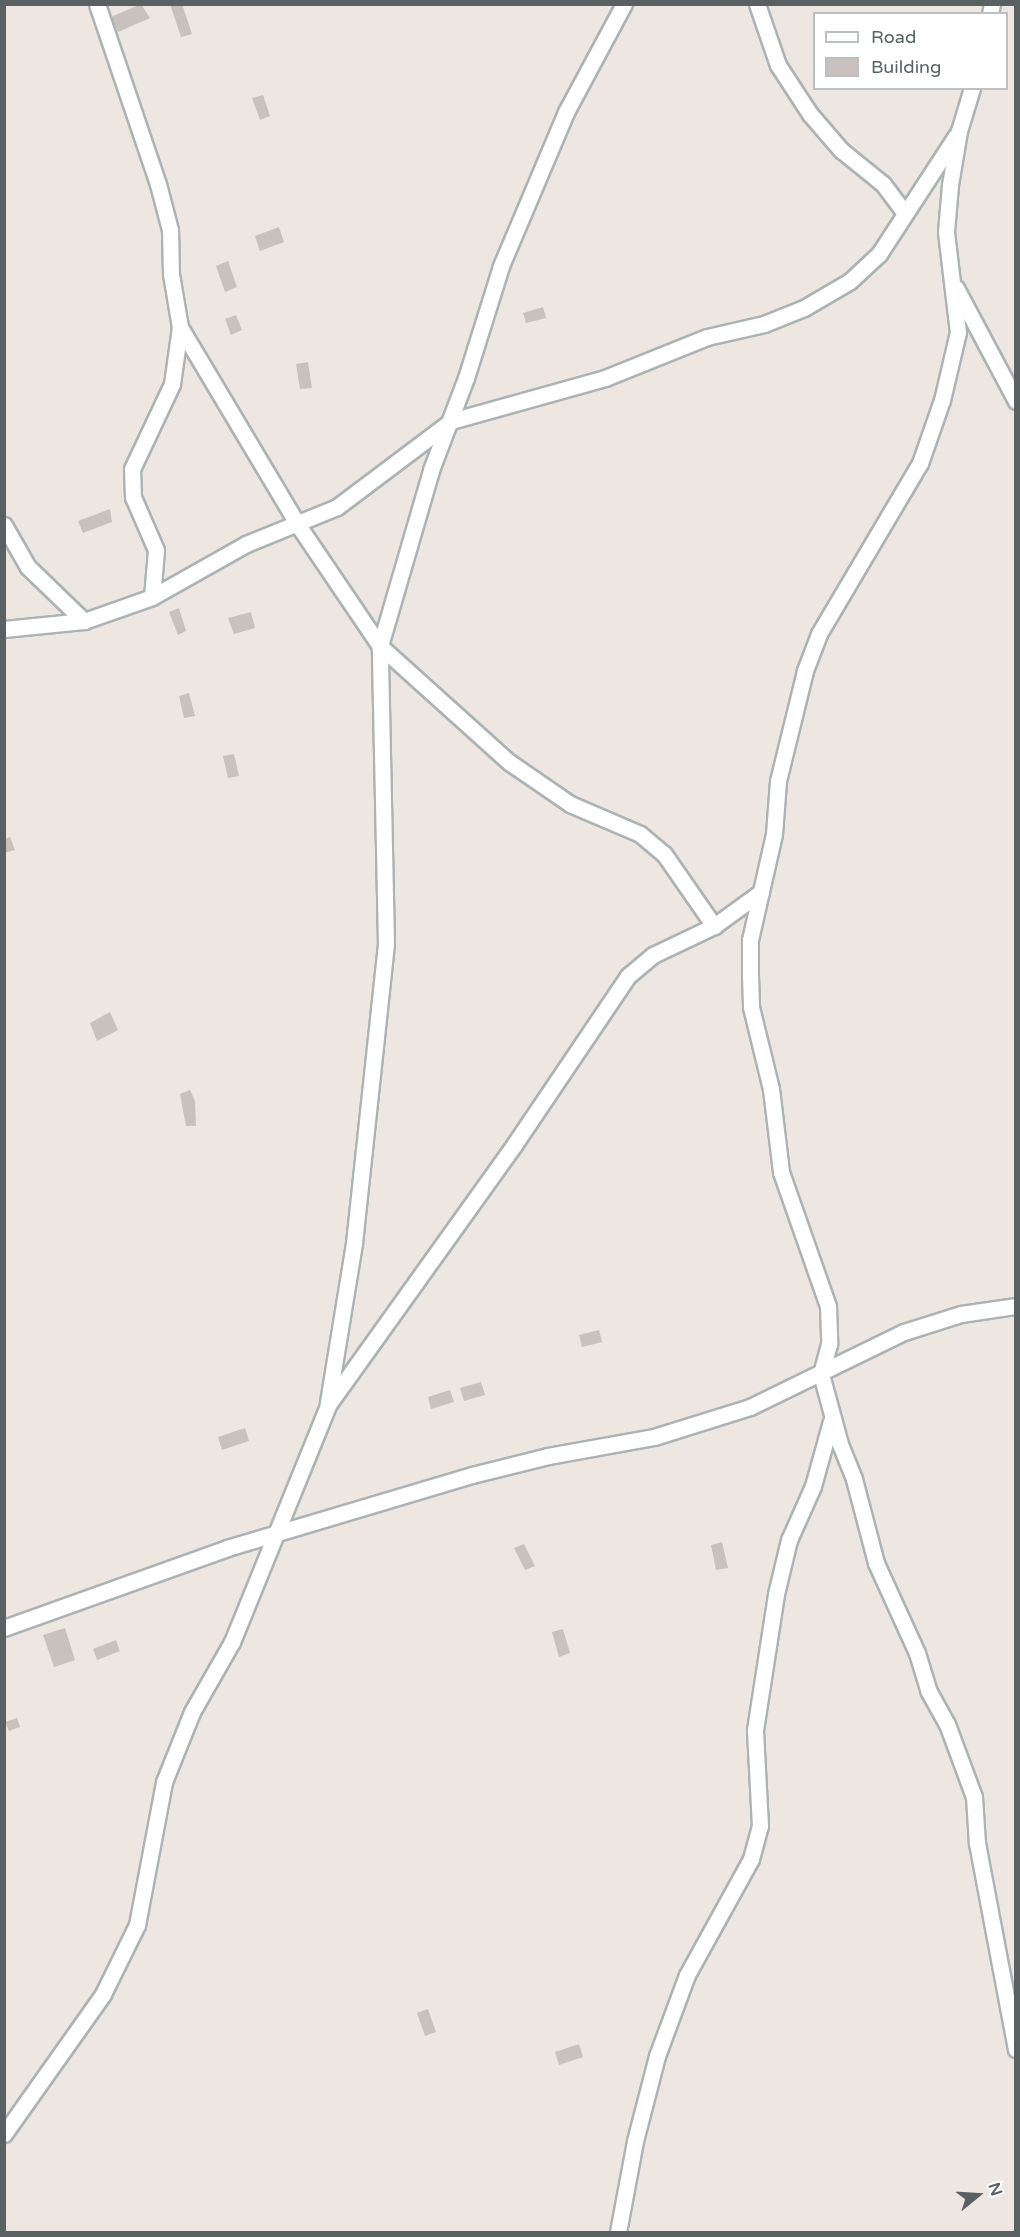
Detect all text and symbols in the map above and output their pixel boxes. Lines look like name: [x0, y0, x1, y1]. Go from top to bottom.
legend: [813, 12, 1008, 90]
text: Road: [871, 26, 916, 48]
text: Building: [871, 56, 941, 78]
north arrow: [948, 2165, 1008, 2225]
text: N: [984, 2180, 1007, 2199]

